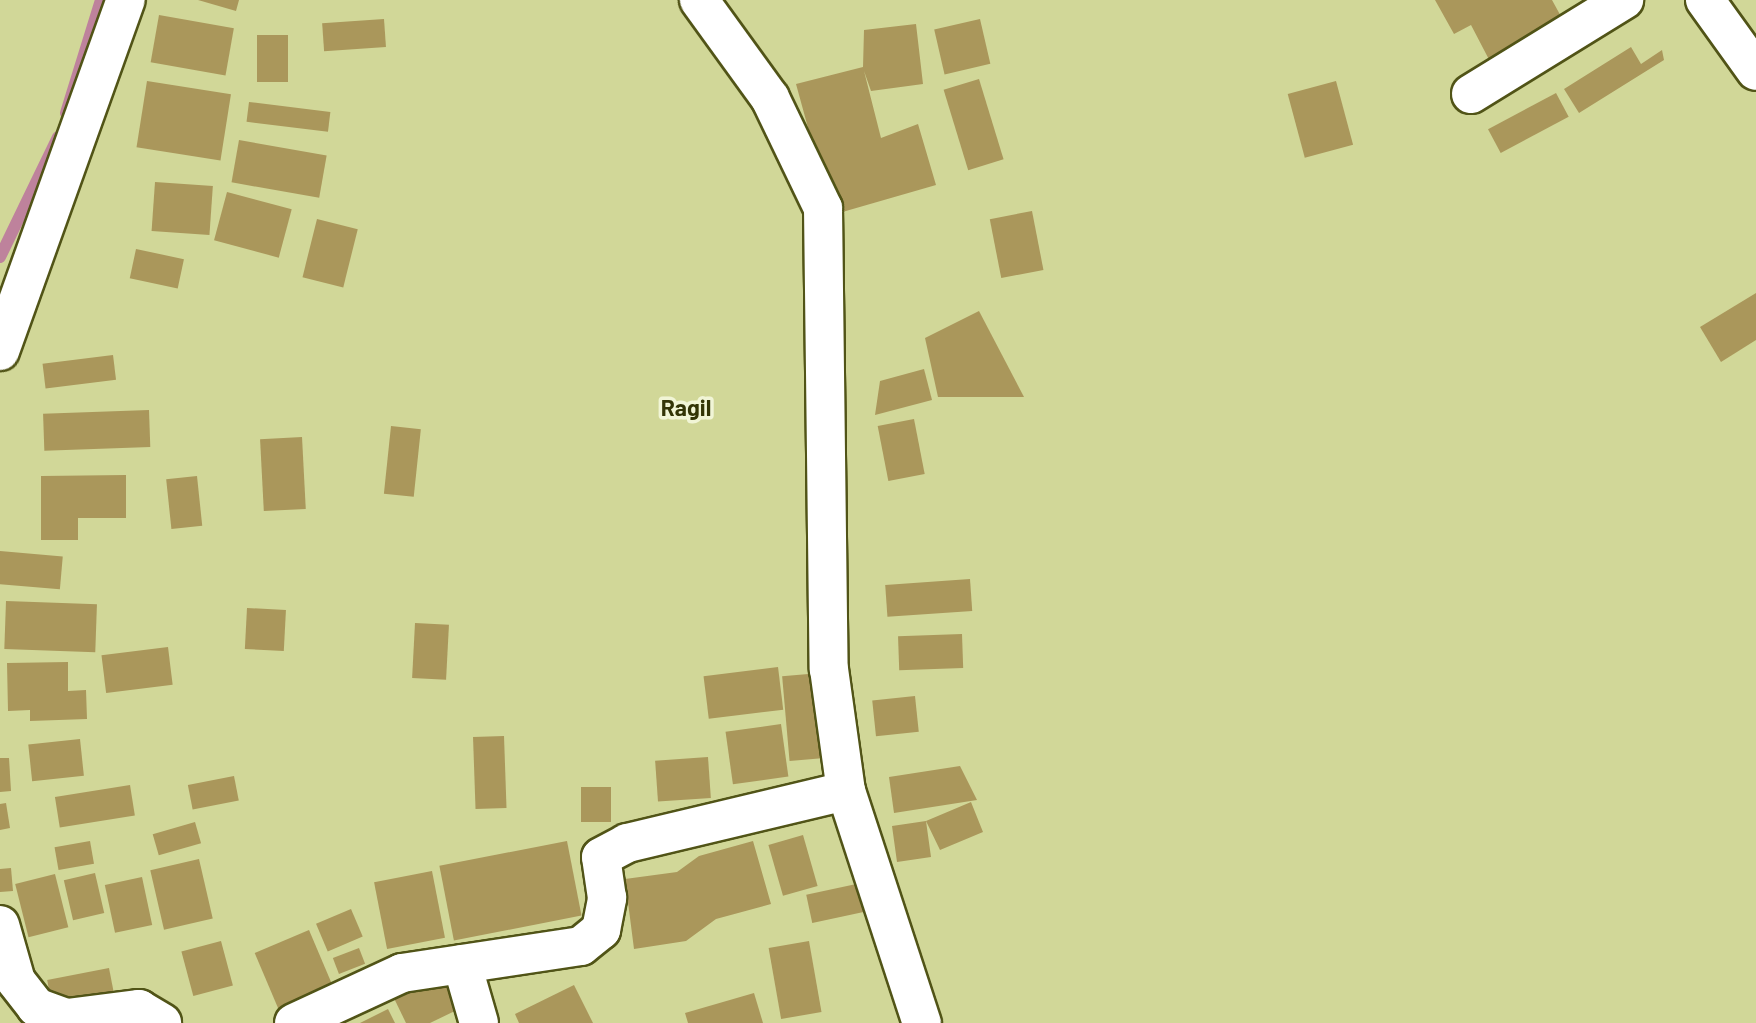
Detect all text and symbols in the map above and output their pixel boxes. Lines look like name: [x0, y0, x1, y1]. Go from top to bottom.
district label: Ragil: [661, 393, 711, 421]

